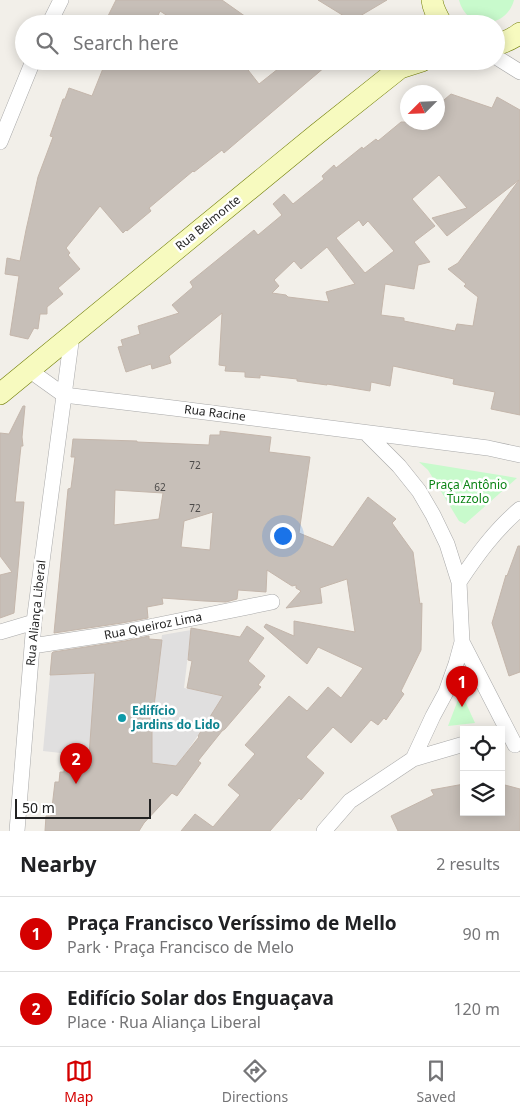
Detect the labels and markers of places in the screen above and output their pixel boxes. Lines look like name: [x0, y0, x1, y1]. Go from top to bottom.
pin: 1: [446, 666, 478, 707]
place label: Edifício Jardins do Lido: [131, 702, 220, 733]
marker: Edifício Jardins do Lido: [116, 712, 128, 724]
pin: 2: [60, 743, 92, 784]

